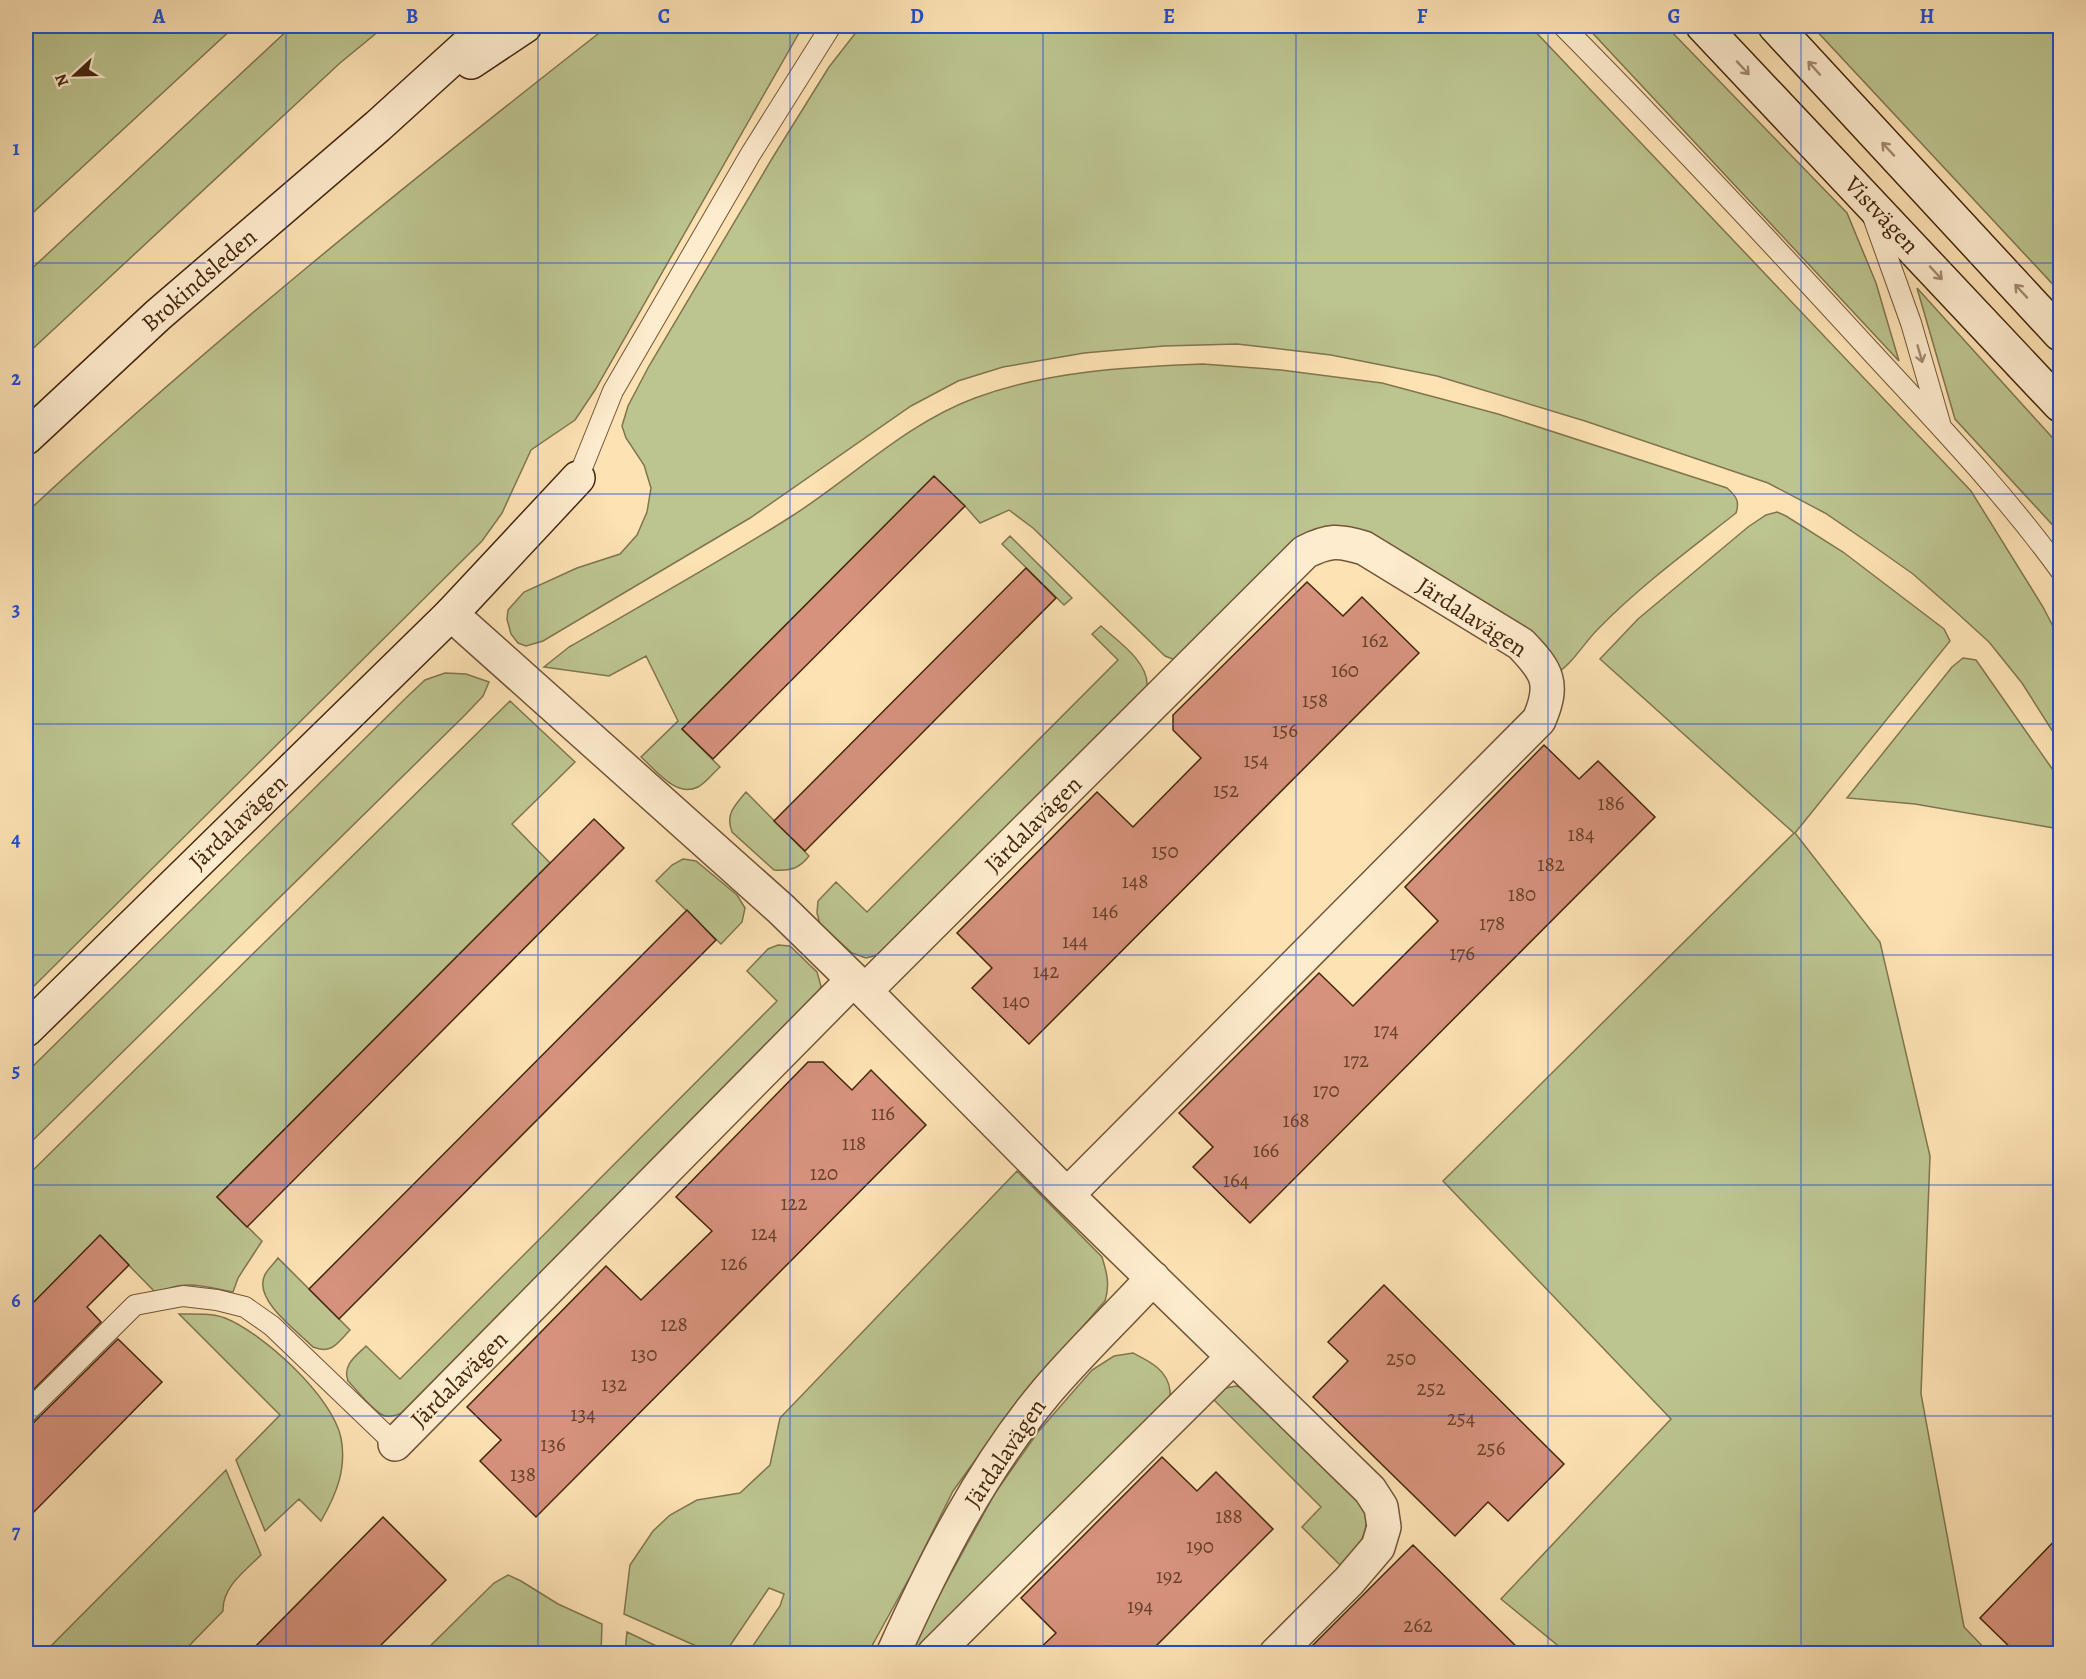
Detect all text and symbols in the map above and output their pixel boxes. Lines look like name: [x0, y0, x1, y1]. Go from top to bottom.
text: A: [152, 3, 166, 30]
text: B: [406, 3, 418, 30]
text: C: [658, 3, 670, 30]
text: D: [910, 3, 924, 30]
text: E: [1163, 3, 1175, 30]
text: F: [1417, 3, 1428, 30]
text: G: [1667, 3, 1681, 30]
text: H: [1920, 3, 1935, 30]
north arrow: [45, 45, 105, 105]
one-way arrow: [1736, 60, 1750, 75]
one-way arrow: [1807, 61, 1821, 76]
text: N: [50, 70, 74, 90]
text: 1: [12, 135, 20, 162]
one-way arrow: [1881, 141, 1895, 156]
street label: Vistvägen: [1837, 168, 1926, 261]
street label: Brokindsleden: [135, 221, 263, 339]
one-way arrow: [1928, 265, 1943, 280]
one-way arrow: [2013, 284, 2028, 299]
one-way arrow: [1915, 344, 1926, 363]
text: 2: [11, 365, 21, 392]
street label: Järdalavägen: [1411, 569, 1533, 665]
text: 3: [12, 596, 20, 623]
house number: 162: [1362, 626, 1388, 654]
house number: 160: [1331, 656, 1359, 684]
house number: 158: [1302, 686, 1328, 714]
house number: 156: [1272, 716, 1298, 744]
house number: 154: [1243, 746, 1269, 774]
street label: Järdalavägen: [182, 767, 294, 877]
street label: Järdalavägen: [977, 768, 1089, 880]
house number: 152: [1213, 776, 1239, 804]
house number: 186: [1597, 789, 1625, 817]
house number: 184: [1568, 820, 1594, 848]
text: 4: [11, 826, 21, 853]
house number: 150: [1151, 837, 1179, 865]
house number: 182: [1537, 850, 1565, 878]
house number: 148: [1122, 867, 1148, 895]
house number: 180: [1508, 880, 1536, 908]
house number: 146: [1092, 897, 1118, 925]
house number: 178: [1479, 909, 1505, 937]
house number: 144: [1062, 927, 1088, 955]
house number: 176: [1449, 939, 1475, 967]
house number: 142: [1033, 957, 1059, 985]
house number: 140: [1002, 987, 1030, 1015]
house number: 174: [1373, 1016, 1399, 1044]
house number: 172: [1343, 1046, 1369, 1074]
text: 5: [12, 1057, 20, 1084]
house number: 170: [1312, 1076, 1340, 1104]
house number: 116: [871, 1099, 895, 1127]
house number: 168: [1282, 1106, 1310, 1134]
house number: 118: [842, 1129, 866, 1157]
house number: 166: [1253, 1136, 1280, 1164]
house number: 120: [810, 1159, 838, 1187]
house number: 164: [1223, 1166, 1249, 1194]
house number: 122: [780, 1189, 808, 1217]
house number: 124: [751, 1219, 777, 1247]
house number: 126: [721, 1249, 748, 1277]
text: 6: [11, 1287, 21, 1314]
house number: 128: [660, 1310, 688, 1338]
street label: Järdalavägen: [403, 1323, 515, 1435]
house number: 130: [630, 1340, 658, 1368]
house number: 250: [1386, 1344, 1416, 1372]
house number: 132: [601, 1370, 627, 1398]
house number: 252: [1417, 1374, 1446, 1402]
street label: Järdalavägen: [957, 1392, 1053, 1514]
house number: 134: [570, 1400, 596, 1428]
house number: 254: [1447, 1404, 1475, 1432]
house number: 136: [540, 1430, 566, 1458]
house number: 256: [1477, 1434, 1506, 1462]
house number: 138: [510, 1460, 536, 1488]
house number: 188: [1215, 1502, 1243, 1530]
text: 7: [12, 1518, 21, 1545]
house number: 190: [1186, 1532, 1214, 1560]
house number: 192: [1156, 1562, 1182, 1590]
house number: 194: [1127, 1592, 1153, 1620]
house number: 262: [1403, 1611, 1433, 1639]

